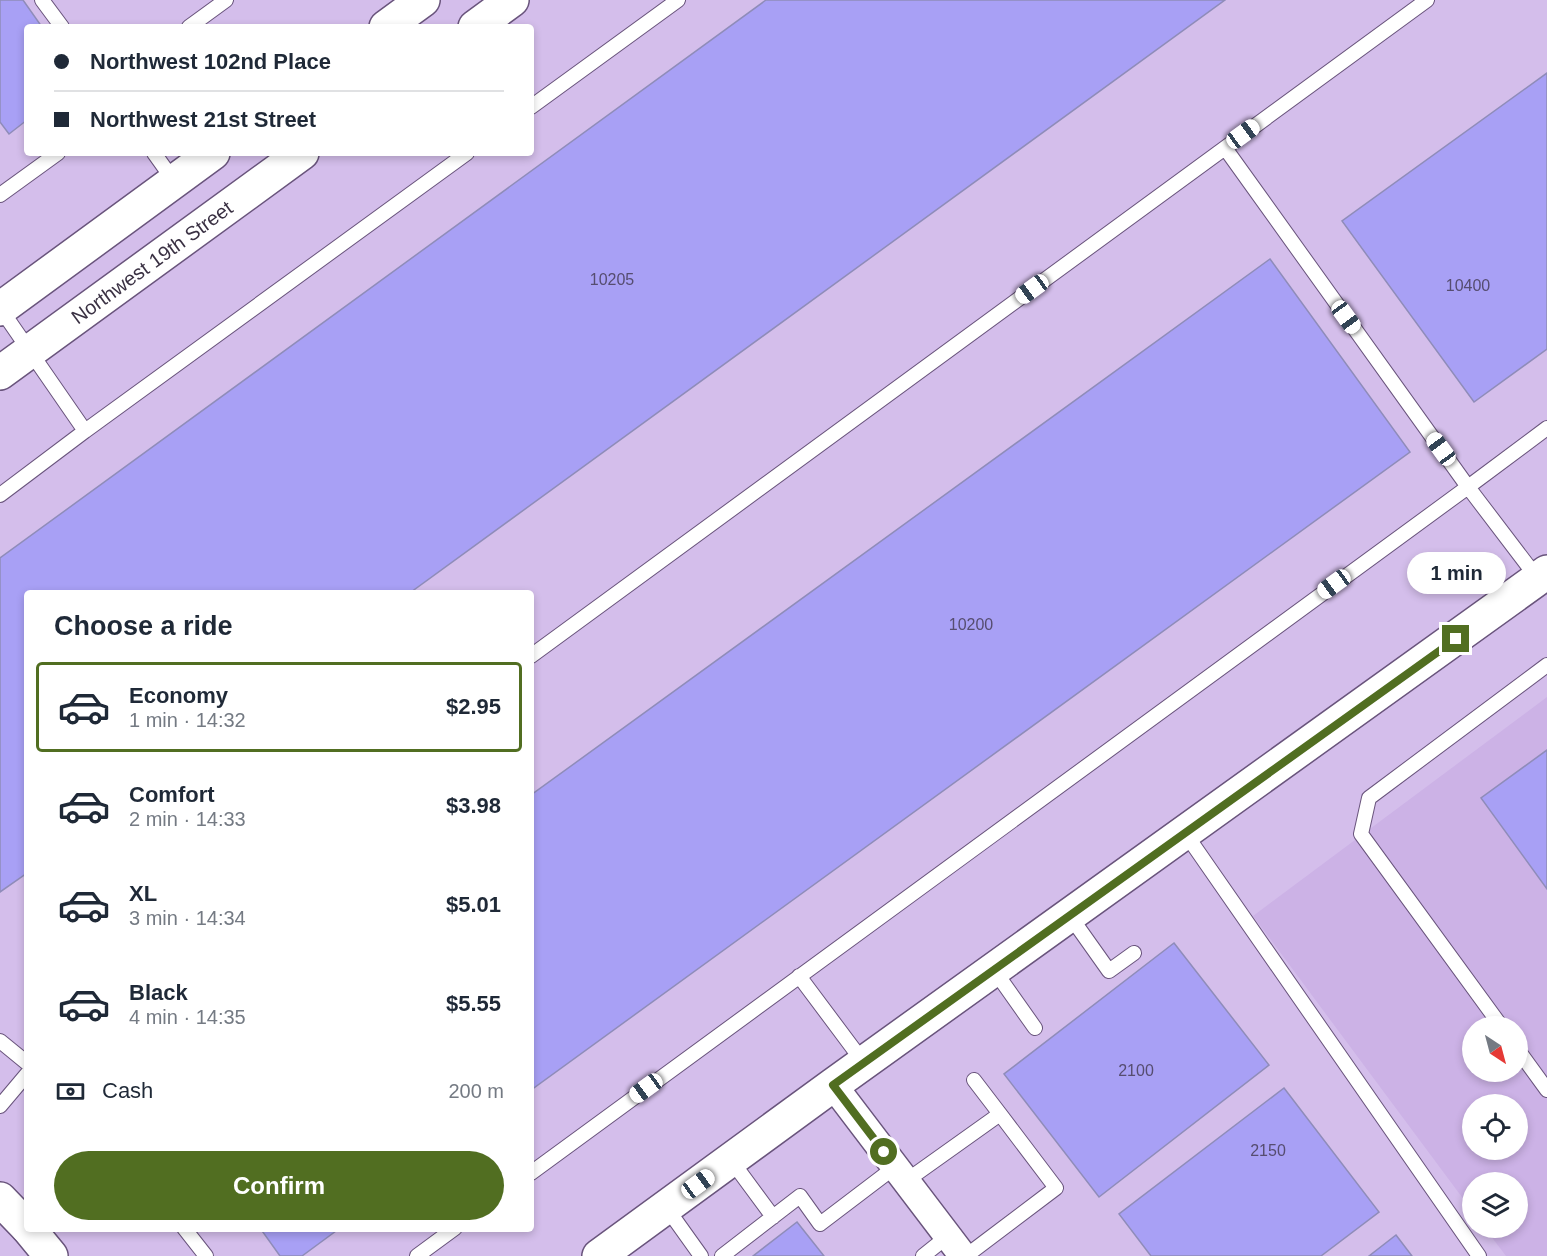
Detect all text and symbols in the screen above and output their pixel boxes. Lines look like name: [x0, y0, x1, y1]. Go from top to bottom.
text: Northwest 102nd Place: [90, 49, 331, 74]
text: Northwest 21st Street: [90, 107, 316, 132]
car: [1223, 116, 1263, 152]
street label: Northwest 19th Street: [67, 196, 237, 328]
house number: 10205: [590, 271, 634, 288]
car: [1012, 271, 1052, 307]
house number: 10400: [1446, 277, 1490, 294]
car: [1328, 297, 1364, 337]
car: [1423, 429, 1459, 469]
callout: 1 min: [1406, 552, 1506, 594]
text: 1 min: [1430, 562, 1483, 584]
car: [1314, 566, 1354, 602]
text: Choose a ride: [54, 611, 233, 641]
house number: 10200: [949, 616, 993, 633]
route end: [1442, 625, 1469, 652]
icon: car: [57, 680, 111, 734]
text: Economy: [129, 683, 228, 708]
text: $2.95: [446, 694, 501, 719]
text: 1 min · 14:32: [129, 709, 246, 731]
icon: car: [57, 779, 111, 833]
text: Comfort: [129, 782, 215, 807]
text: $3.98: [446, 793, 501, 818]
text: 2 min · 14:33: [129, 808, 246, 830]
icon: car: [57, 878, 111, 932]
text: XL: [129, 881, 157, 906]
text: $5.01: [446, 892, 501, 917]
text: 3 min · 14:34: [129, 907, 246, 929]
icon: car: [57, 977, 111, 1031]
text: Black: [129, 980, 188, 1005]
text: $5.55: [446, 991, 501, 1016]
text: 4 min · 14:35: [129, 1006, 246, 1028]
north arrow: [1462, 1016, 1528, 1082]
map controls: [1462, 1016, 1528, 1238]
house number: 2100: [1118, 1062, 1154, 1079]
car: [626, 1070, 666, 1106]
icon: cash: [54, 1075, 87, 1108]
text: Cash: [102, 1078, 153, 1103]
text: 200 m: [448, 1080, 504, 1102]
button: locate: [1462, 1094, 1528, 1160]
route start: [870, 1138, 897, 1165]
house number: 2150: [1250, 1142, 1286, 1159]
button: Confirm: [54, 1151, 504, 1220]
car: [678, 1166, 718, 1202]
button: layers: [1462, 1172, 1528, 1238]

